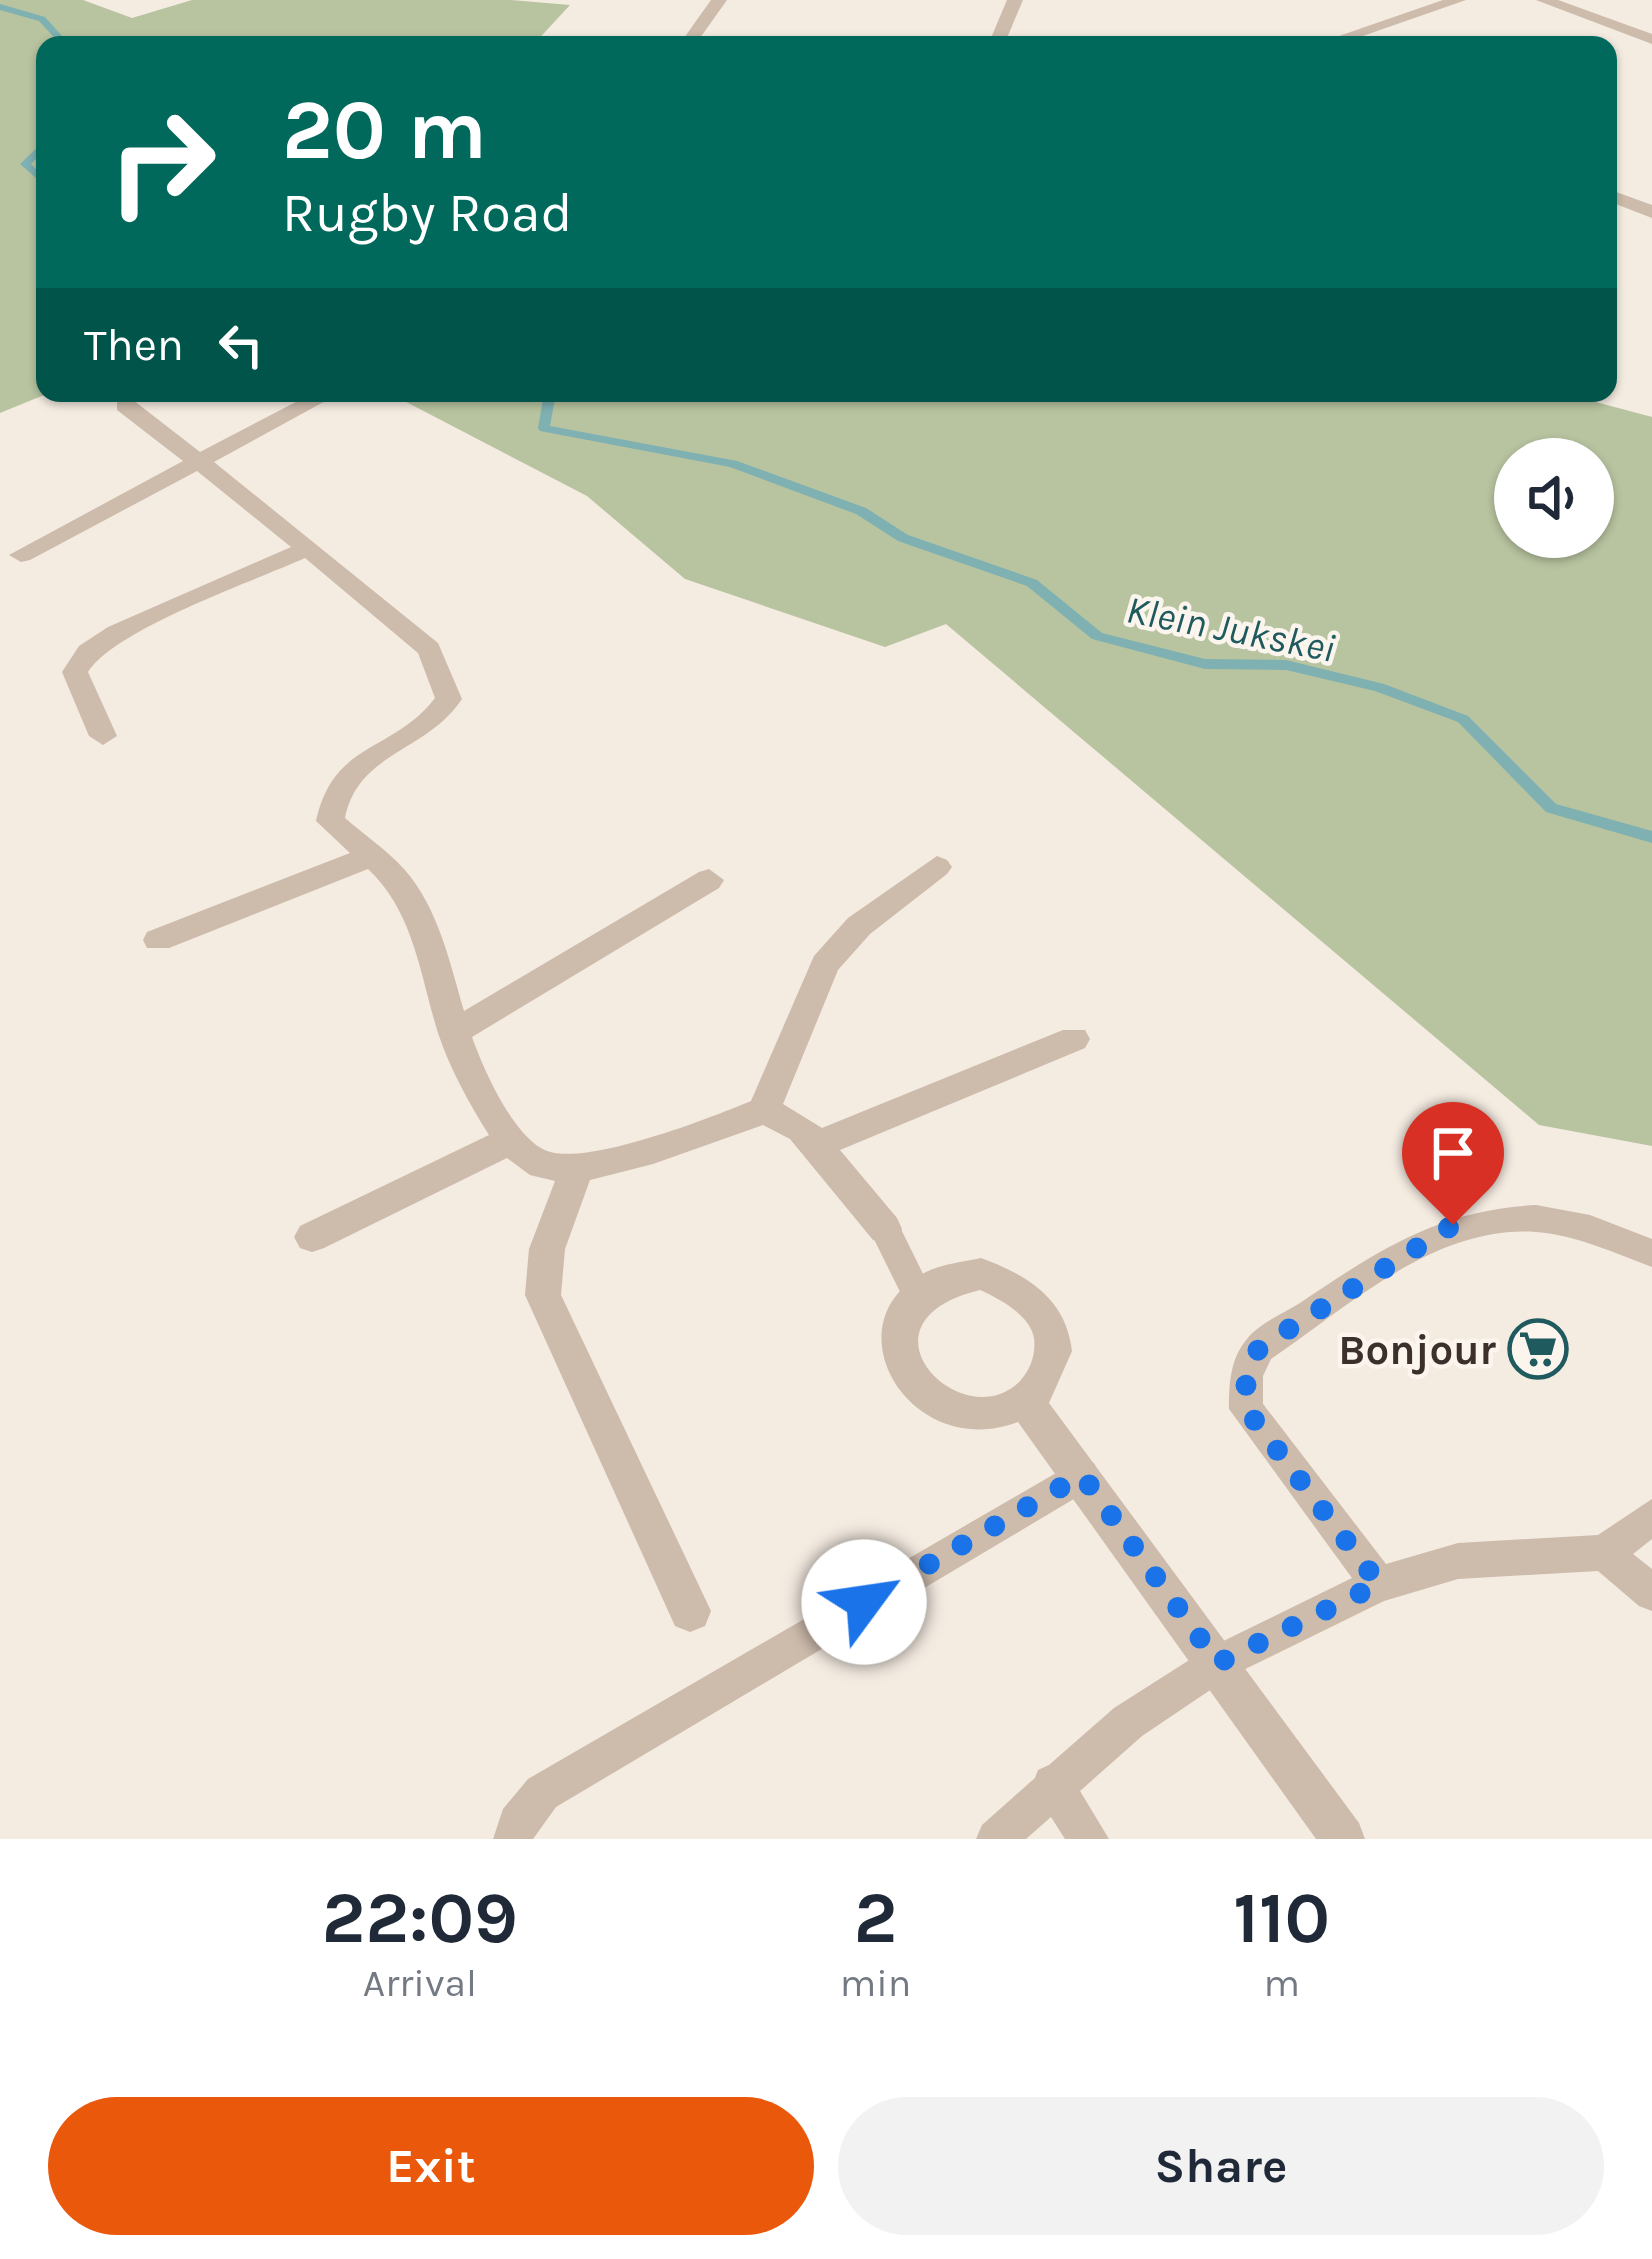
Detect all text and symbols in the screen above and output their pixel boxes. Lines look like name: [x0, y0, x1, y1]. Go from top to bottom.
text: 20 m: [282, 81, 487, 179]
icon: right: [84, 84, 240, 240]
text: Rugby Road: [282, 181, 573, 245]
icon: left: [208, 312, 274, 378]
text: Then: [84, 319, 184, 371]
map controls: [1494, 438, 1614, 558]
button: sound: [1494, 438, 1614, 558]
water label: Klein Jukskei: [1123, 586, 1339, 672]
pin: [1402, 1102, 1504, 1225]
icon: arrive: [1420, 1120, 1486, 1186]
supermarket icon: Bonjour: [1507, 1318, 1569, 1380]
place label: Bonjour: [1338, 1325, 1497, 1375]
position arrow: [801, 1539, 927, 1665]
text: 22:09: [322, 1876, 518, 1960]
text: 2: [854, 1876, 897, 1960]
text: 110: [1233, 1876, 1330, 1960]
text: Arrival: [363, 1960, 477, 2006]
text: min: [840, 1960, 911, 2006]
text: m: [1263, 1960, 1300, 2006]
button: Exit: [48, 2097, 814, 2235]
button: Share: [838, 2097, 1604, 2235]

